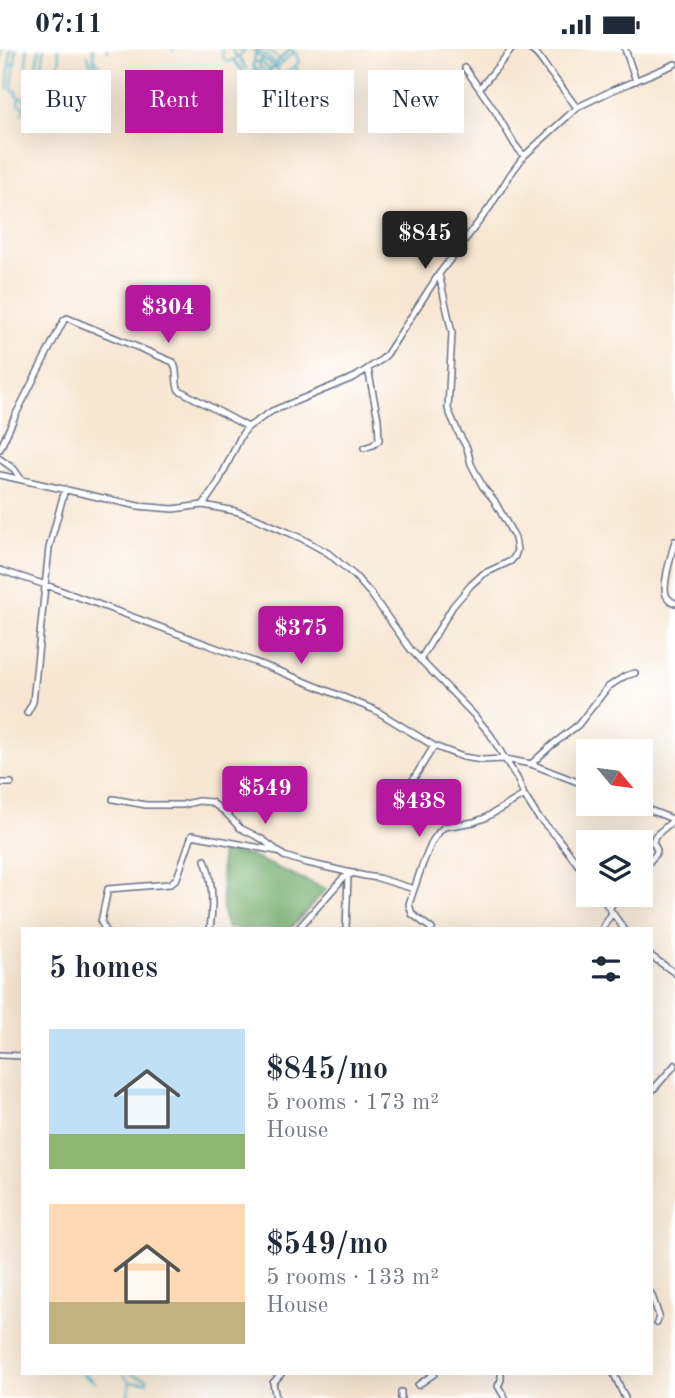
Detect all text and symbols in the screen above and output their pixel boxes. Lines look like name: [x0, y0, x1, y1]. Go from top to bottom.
text: 07:11: [35, 12, 103, 38]
chip: Buy: [21, 70, 111, 133]
chip: Rent: [125, 70, 223, 133]
chip: Filters: [237, 70, 354, 133]
chip: New: [368, 70, 464, 133]
pin: $845: [384, 211, 466, 271]
text: $845: [398, 222, 452, 245]
pin: $304: [127, 285, 209, 345]
text: $304: [141, 296, 195, 319]
pin: $375: [260, 607, 342, 666]
text: $375: [274, 617, 328, 640]
north arrow: [576, 739, 653, 815]
map controls: [576, 739, 653, 907]
pin: $549: [224, 767, 306, 826]
text: $549: [238, 777, 292, 800]
pin: $438: [378, 779, 460, 839]
text: $438: [392, 790, 446, 813]
button: layers: [576, 830, 653, 907]
icon: filters: [587, 950, 625, 988]
text: 5 homes: [49, 954, 158, 984]
text: $845/mo: [266, 1055, 388, 1085]
icon: home: [105, 1057, 189, 1141]
text: 5 rooms · 173 m²: [266, 1091, 439, 1114]
text: House: [266, 1119, 328, 1142]
text: $549/mo: [266, 1230, 388, 1260]
icon: home: [105, 1232, 189, 1316]
text: 5 rooms · 133 m²: [266, 1266, 439, 1289]
text: House: [266, 1294, 328, 1317]

